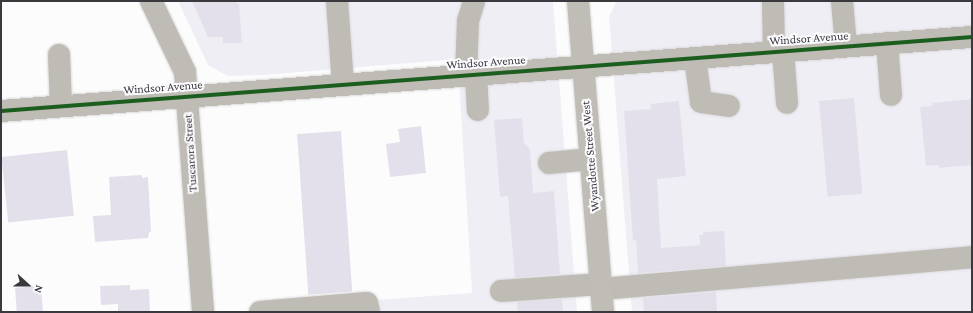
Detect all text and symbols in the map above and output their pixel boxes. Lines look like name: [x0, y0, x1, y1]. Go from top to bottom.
street label: Windsor Avenue: [769, 29, 849, 49]
street label: Windsor Avenue: [446, 53, 526, 73]
street label: Windsor Avenue: [123, 78, 203, 98]
street label: Wyandotte Street West: [579, 100, 603, 212]
street label: Tuscarora Street: [181, 114, 201, 192]
north arrow: [8, 265, 48, 305]
text: N: [32, 284, 46, 295]

